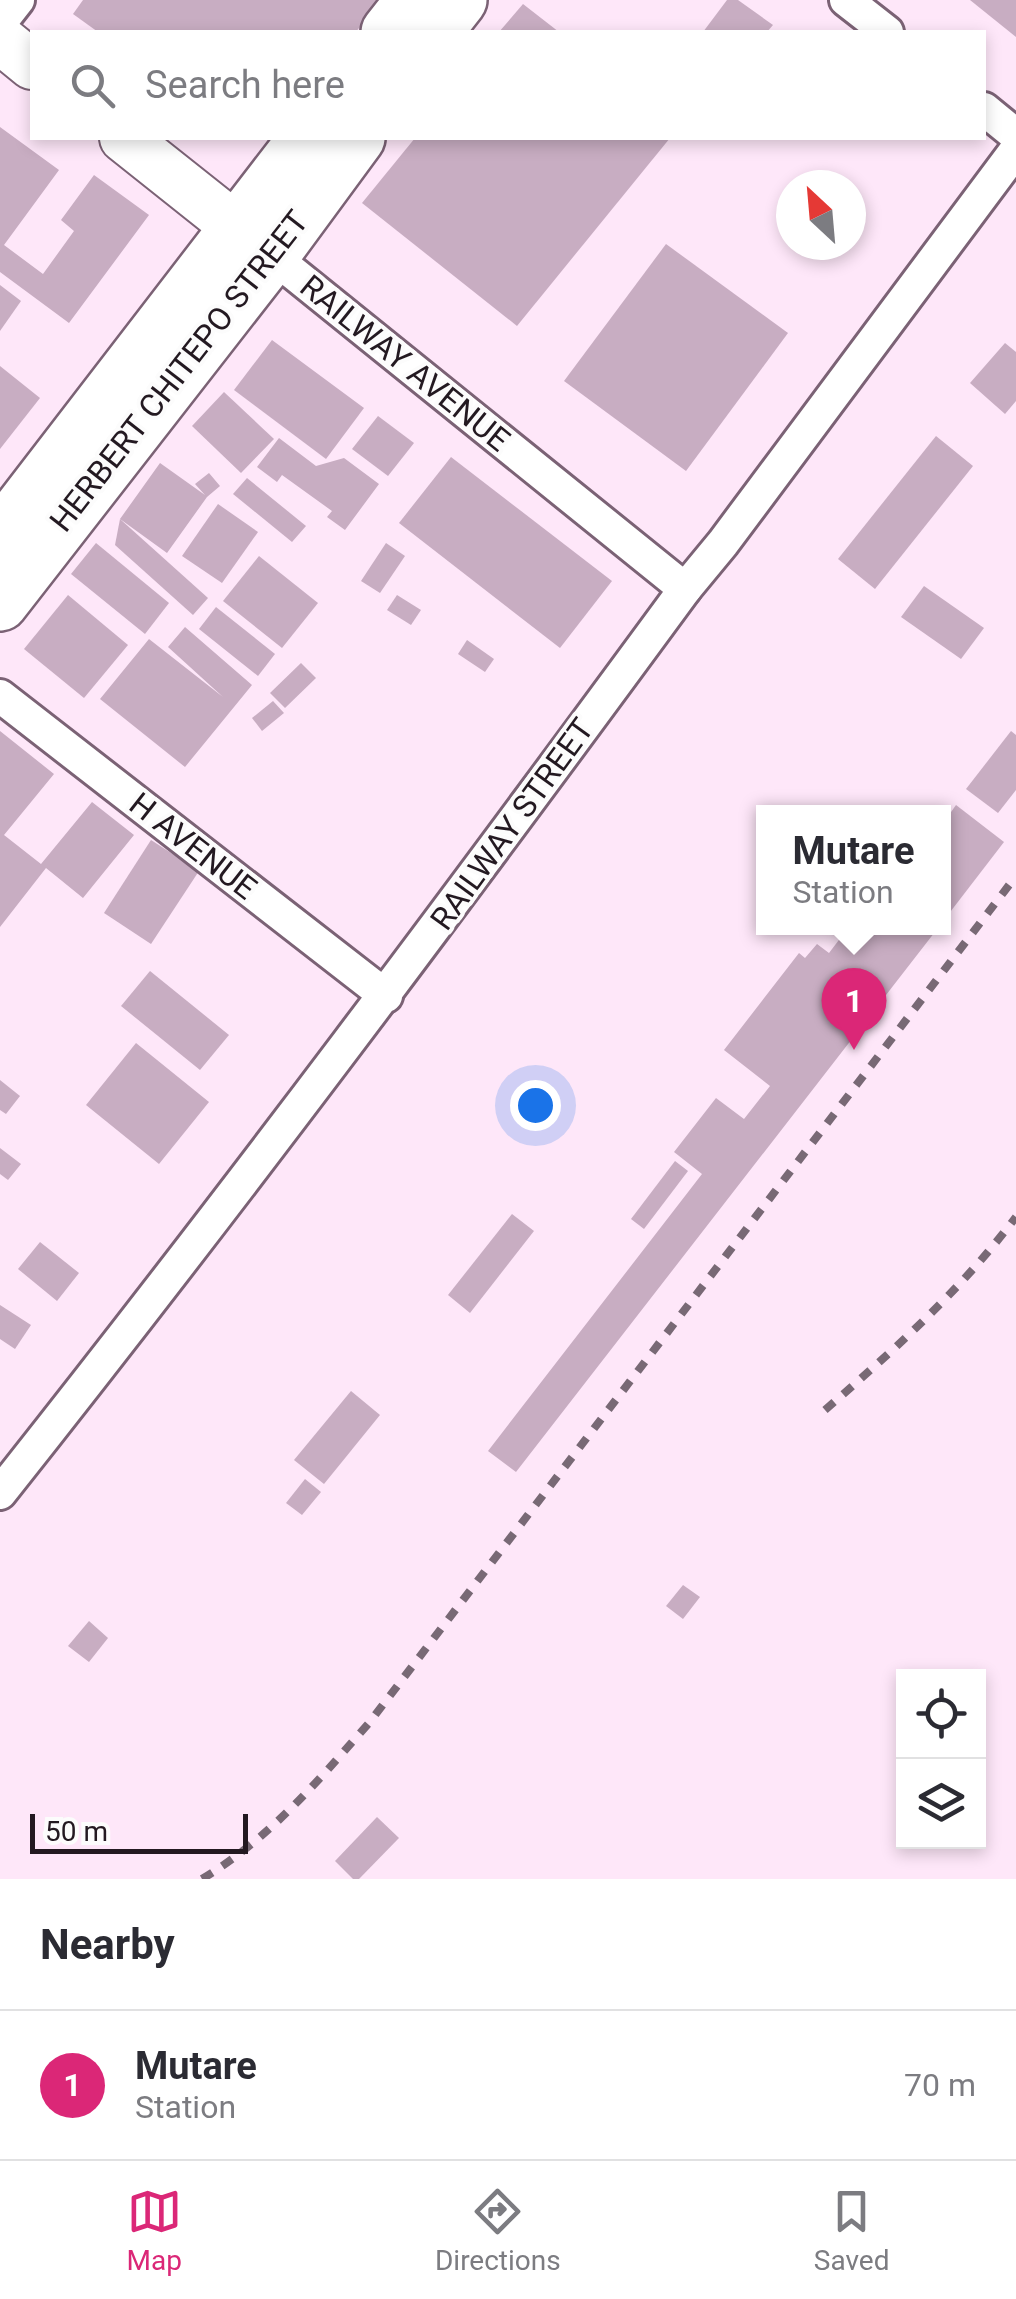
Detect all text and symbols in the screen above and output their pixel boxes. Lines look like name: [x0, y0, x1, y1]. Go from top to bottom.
search box: [30, 30, 986, 140]
icon: search: [65, 58, 120, 113]
text: Search here: [145, 63, 345, 107]
north arrow: [776, 170, 866, 260]
street label: HERBERT CHITEPO STREET: [42, 203, 316, 539]
street label: RAILWAY AVENUE: [293, 267, 517, 459]
street label: RAILWAY STREET: [423, 711, 601, 937]
street label: H AVENUE: [122, 785, 264, 907]
popup: [756, 805, 951, 935]
text: Mutare: [793, 829, 914, 873]
text: Station: [793, 873, 894, 911]
pin: 1: [822, 968, 886, 1050]
your location: [510, 1080, 561, 1131]
map controls: [896, 1669, 986, 1849]
button: locate: [896, 1669, 986, 1759]
button: layers: [896, 1759, 986, 1849]
scale bar: [30, 1809, 248, 1854]
text: 50 m: [45, 1815, 108, 1848]
text: Nearby: [40, 1920, 175, 1969]
text: Mutare: [135, 2044, 257, 2088]
text: 1: [63, 2066, 82, 2104]
text: 70 m: [904, 2066, 976, 2104]
text: Station: [135, 2088, 236, 2126]
tab: Map: [127, 2184, 182, 2277]
tab: Directions: [435, 2184, 561, 2277]
tab: Saved: [814, 2184, 889, 2277]

